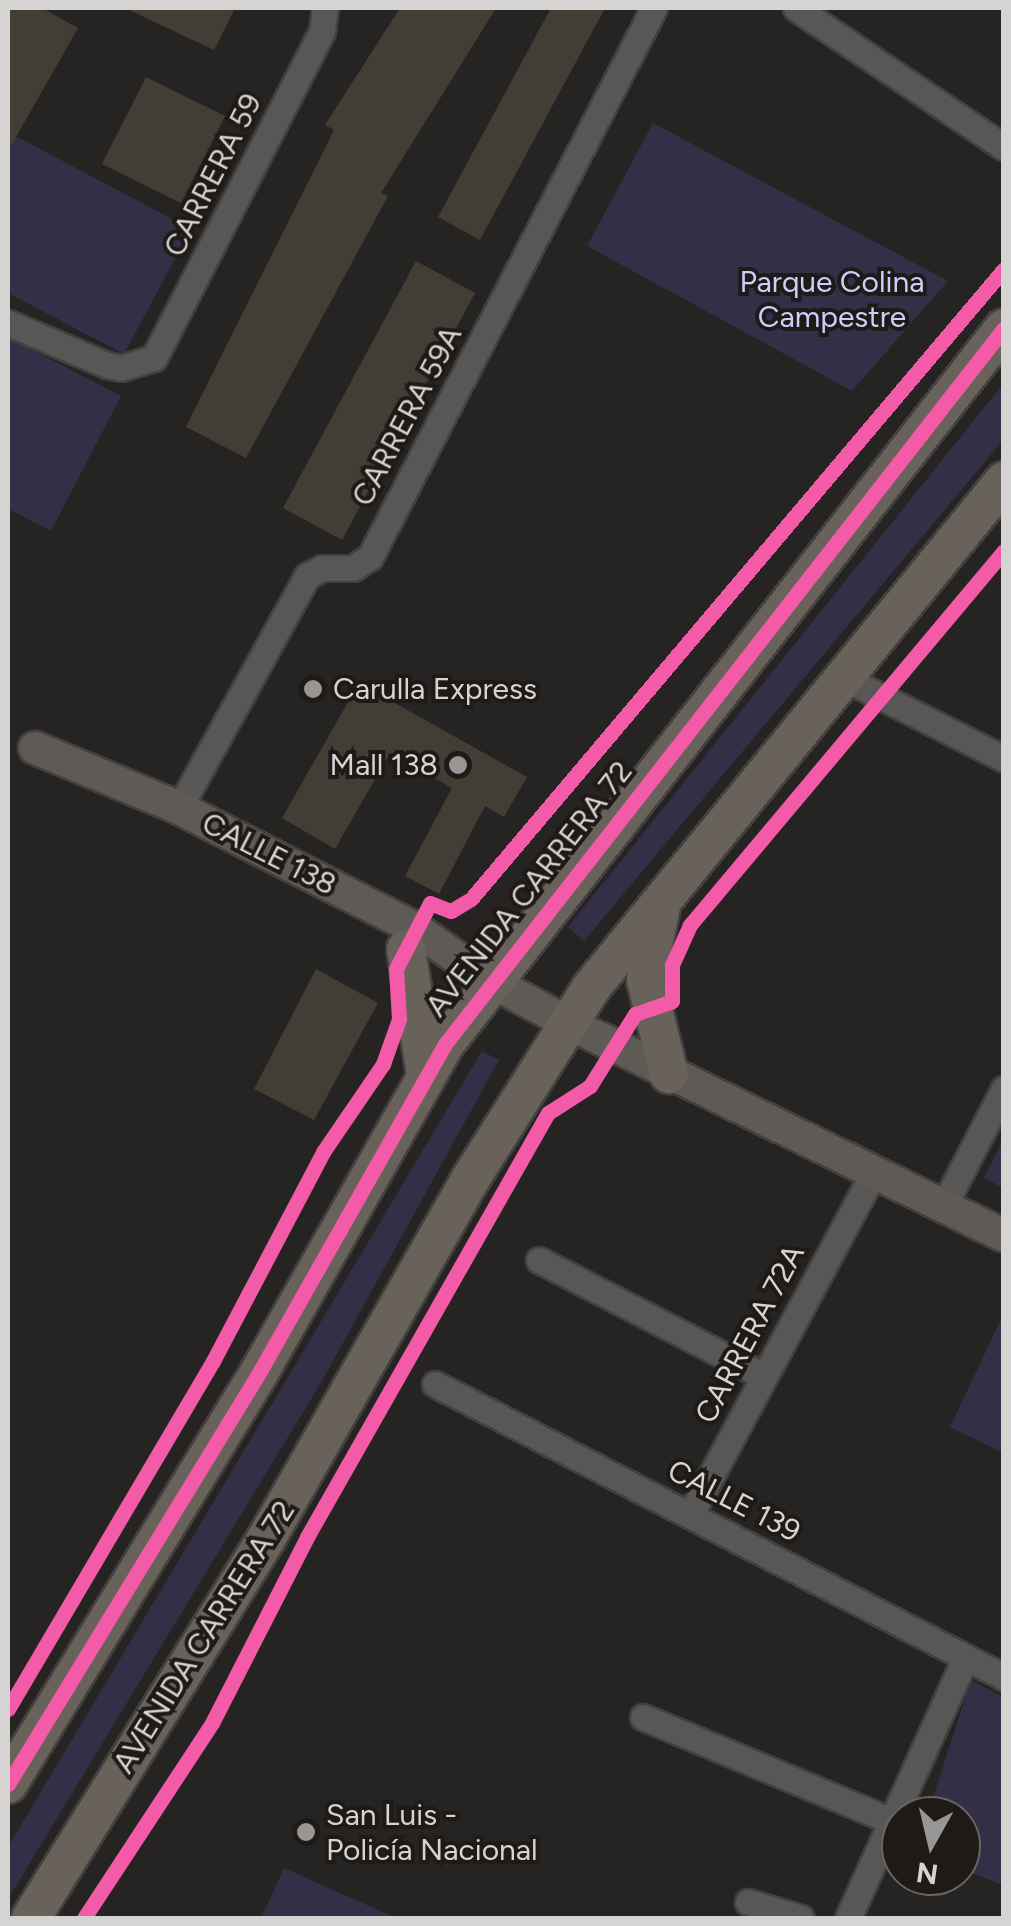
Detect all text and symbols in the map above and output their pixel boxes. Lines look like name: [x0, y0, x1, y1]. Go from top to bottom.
street label: CARRERA 59: [157, 88, 269, 262]
park label: Parque Colina Campestre: [739, 264, 925, 334]
street label: CARRERA 59A: [345, 320, 469, 512]
place label: Carulla Express: [333, 671, 537, 707]
marker: Carulla Express: [302, 678, 324, 700]
place label: Mall 138: [330, 747, 438, 783]
street label: AVENIDA CARRERA 72: [418, 754, 640, 1024]
marker: Mall 138: [447, 754, 469, 776]
street label: CALLE 138: [196, 805, 342, 903]
street label: CARRERA 72A: [688, 1239, 812, 1429]
street label: CALLE 139: [662, 1452, 806, 1550]
street label: AVENIDA CARRERA 72: [106, 1494, 302, 1780]
north arrow: [881, 1796, 981, 1896]
place label: San Luis - Policía Nacional: [326, 1797, 538, 1868]
marker: San Luis - Policía Nacional: [295, 1821, 317, 1843]
text: N: [914, 1855, 940, 1892]

